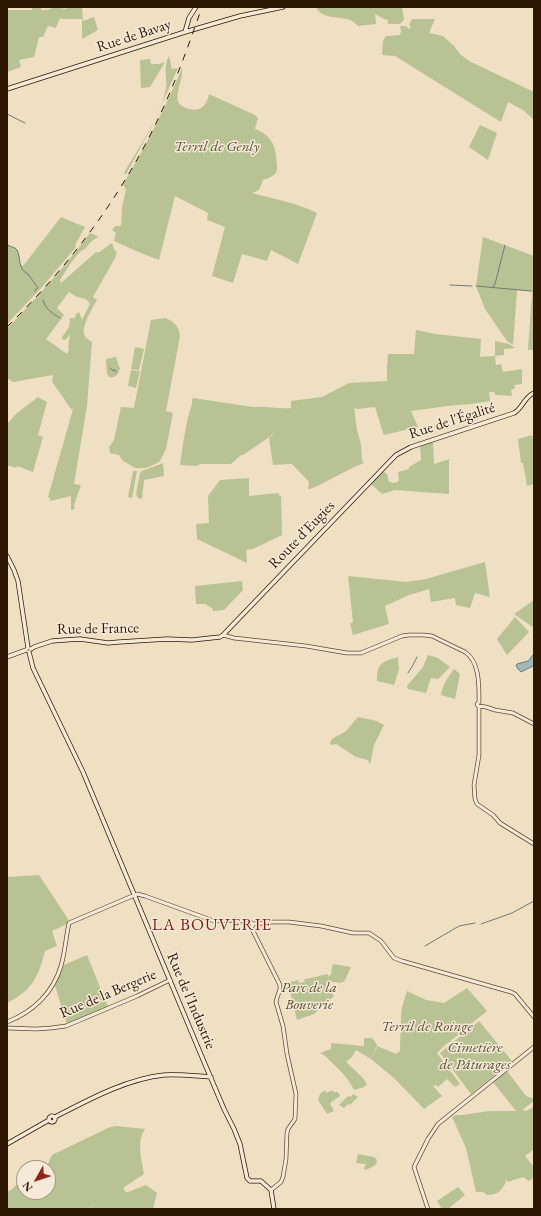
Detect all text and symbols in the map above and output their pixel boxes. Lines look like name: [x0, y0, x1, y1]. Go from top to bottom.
street label: Rue de Bavay: [95, 16, 173, 56]
park label: Terril de Genly: [174, 138, 260, 156]
street label: Rue de l'Égalité: [407, 399, 497, 443]
street label: Route d'Eugies: [265, 497, 339, 573]
street label: Rue de France: [57, 619, 139, 639]
district label: LA BOUVERIE: [152, 915, 272, 935]
street label: Rue de l'Industrie: [163, 950, 219, 1052]
street label: Rue de la Bergerie: [57, 966, 159, 1022]
park label: Parc de la Bouverie: [281, 979, 337, 1014]
park label: Terril de Roinge: [381, 1018, 473, 1036]
park label: Cimetière de Pâturages: [440, 1039, 510, 1074]
north arrow: [16, 1160, 56, 1200]
text: N: [19, 1179, 36, 1195]

